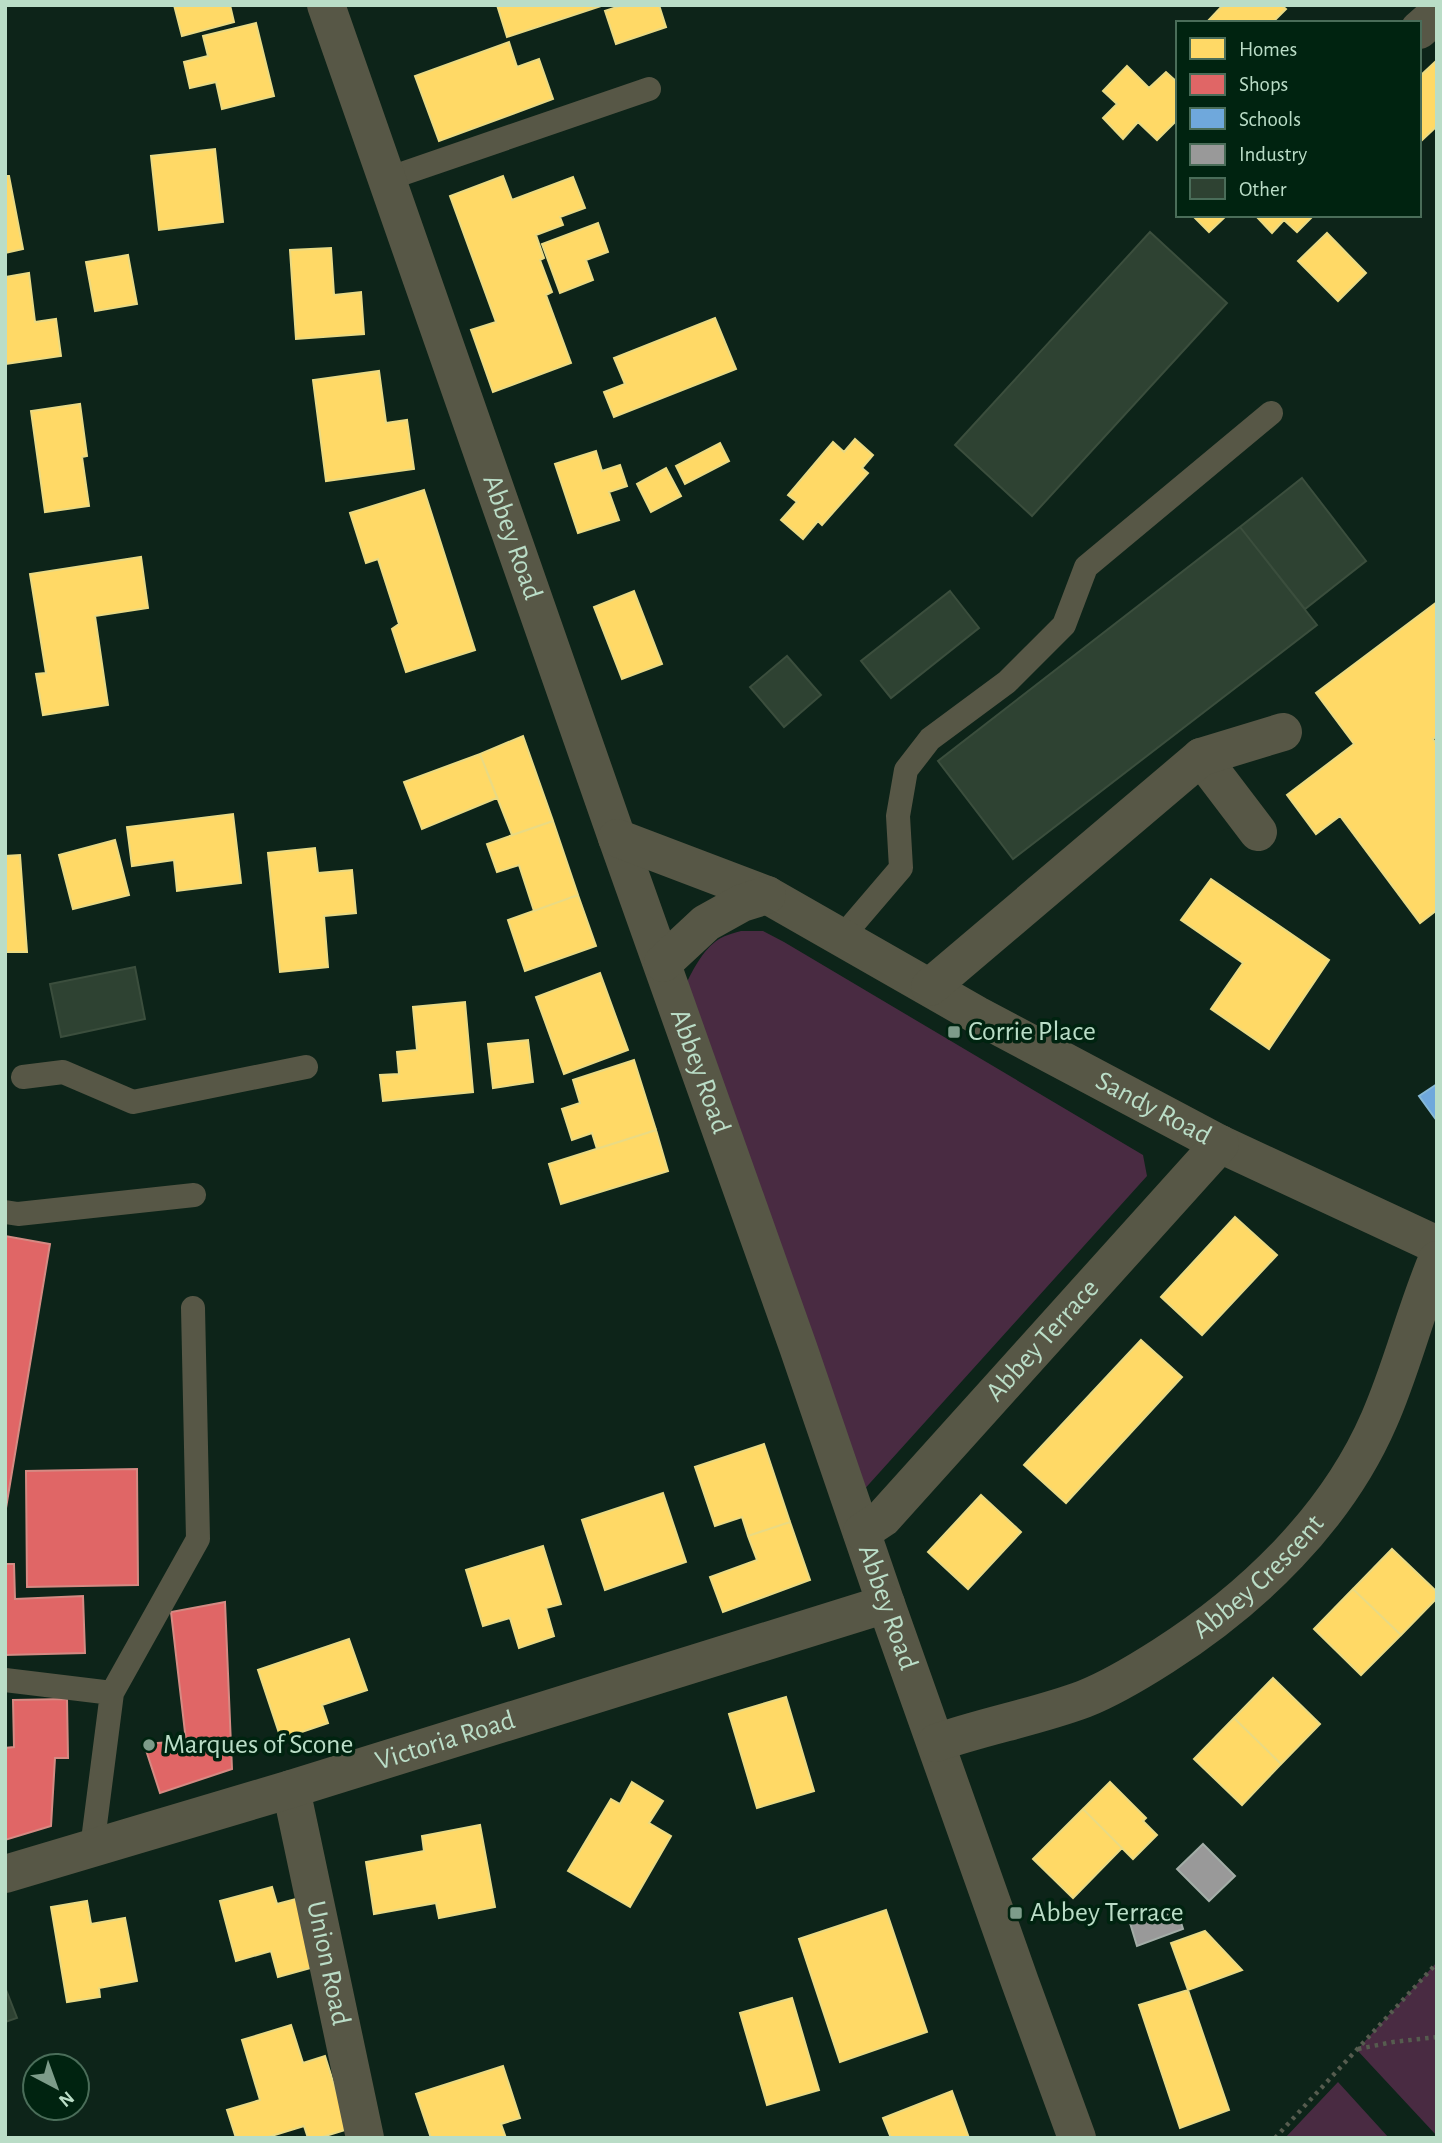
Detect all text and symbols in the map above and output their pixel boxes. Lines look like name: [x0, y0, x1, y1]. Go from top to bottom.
legend: [1176, 21, 1421, 217]
text: Homes: [1239, 39, 1297, 60]
text: Shops: [1239, 74, 1288, 95]
text: Schools: [1239, 109, 1301, 130]
text: Industry: [1239, 144, 1307, 165]
text: Other: [1239, 179, 1287, 200]
street label: Abbey Road: [477, 471, 547, 604]
street label: Abbey Road: [665, 1005, 735, 1137]
place label: Corrie Place: [968, 1018, 1096, 1046]
marker: Corrie Place: [946, 1024, 962, 1040]
street label: Sandy Road: [1091, 1067, 1216, 1151]
street label: Abbey Terrace: [981, 1274, 1105, 1407]
street label: Abbey Crescent: [1188, 1510, 1330, 1645]
street label: Abbey Road: [853, 1541, 922, 1674]
street label: Victoria Road: [372, 1706, 518, 1776]
place label: Marques of Scone: [163, 1731, 353, 1759]
marker: Marques of Scone: [141, 1737, 157, 1753]
street label: Union Road: [301, 1898, 355, 2028]
place label: Abbey Terrace: [1030, 1899, 1184, 1927]
marker: Abbey Terrace: [1008, 1905, 1024, 1921]
north arrow: [21, 2052, 91, 2122]
text: N: [55, 2087, 77, 2110]

